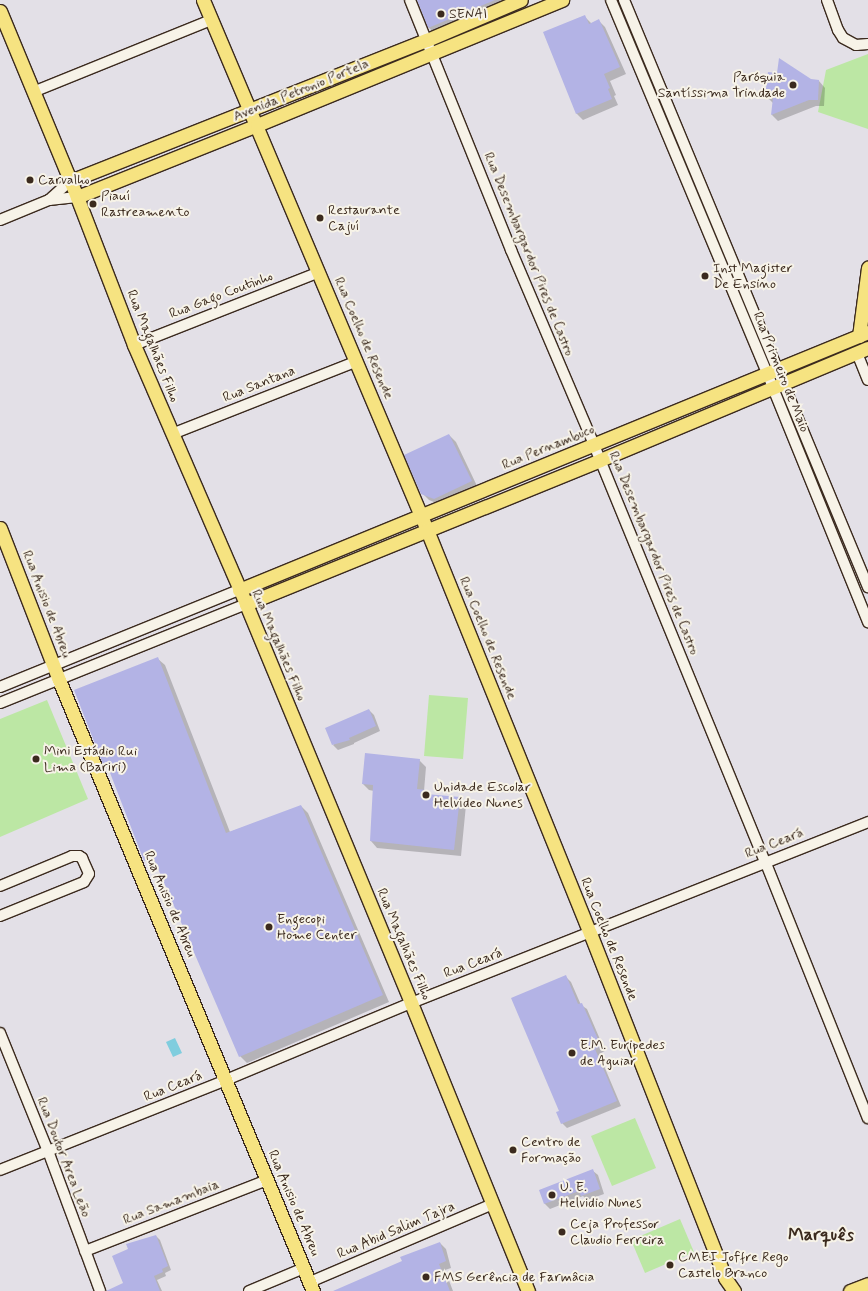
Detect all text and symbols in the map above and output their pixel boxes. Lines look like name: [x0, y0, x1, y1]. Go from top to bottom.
place label: SENAI: [449, 6, 487, 22]
marker: SENAI: [436, 9, 446, 19]
street label: Avenida Petronio Portela: [231, 55, 371, 125]
place label: Paróquia Santíssima Trindade: [657, 69, 785, 102]
marker: Paróquia Santíssima Trindade: [788, 80, 798, 90]
street label: Rua Desembargardor Pires de Castro: [480, 149, 578, 359]
place label: Carvalho: [38, 172, 89, 188]
marker: Carvalho: [25, 175, 35, 185]
place label: Piauí Rastreamento: [101, 188, 190, 220]
marker: Piauí Rastreamento: [88, 199, 98, 209]
place label: Restaurante Cajuí: [328, 202, 400, 234]
marker: Restaurante Cajuí: [315, 213, 325, 223]
place label: Inst Magister De Ensino: [713, 260, 793, 292]
street label: Rua Gago Coutinho: [169, 268, 273, 322]
marker: Inst Magister De Ensino: [700, 271, 710, 281]
street label: Rua Coelho de Resende: [330, 272, 398, 404]
street label: Rua Magalhães Filho: [123, 288, 183, 404]
street label: Rua Primeiro de Maio: [749, 310, 813, 434]
street label: Rua Santana: [220, 362, 298, 406]
street label: Rua Pernambuco: [498, 420, 598, 474]
street label: Rua Desembargardor Pires de Castro: [605, 448, 703, 658]
street label: Rua Anisio de Abreu: [18, 546, 76, 662]
street label: Rua Coelho de Resende: [455, 572, 521, 704]
street label: Rua Magalhães Filho: [248, 587, 310, 703]
place label: Mini Estádio Rui Lima (Bariri): [44, 743, 136, 776]
marker: Mini Estádio Rui Lima (Bariri): [31, 754, 41, 764]
place label: Unidade Escolar Helvídeo Nunes: [434, 779, 530, 812]
marker: Unidade Escolar Helvídeo Nunes: [421, 790, 431, 800]
street label: Rua Ceará: [742, 824, 806, 862]
street label: Rua Anisio de Abreu: [139, 847, 201, 961]
street label: Rua Coelho de Resende: [576, 873, 642, 1005]
street label: Rua Magalhães Filho: [373, 886, 435, 1002]
place label: Engecopi Home Center: [277, 911, 359, 944]
marker: Engecopi Home Center: [264, 922, 274, 932]
street label: Rua Ceará: [441, 944, 505, 982]
place label: E.M. Euripedes de Aguiar: [580, 1037, 665, 1070]
marker: E.M. Euripedes de Aguiar: [567, 1048, 577, 1058]
street label: Rua Ceará: [141, 1067, 205, 1105]
street label: Rua Doutor Area Leão: [33, 1094, 95, 1220]
place label: Centro de Formação: [521, 1134, 581, 1166]
marker: Centro de Formação: [508, 1145, 518, 1155]
street label: Rua Anisio de Abreu: [263, 1146, 325, 1260]
street label: Rua Samambaia: [121, 1176, 221, 1228]
place label: U. E. Helvidio Nunes: [560, 1179, 643, 1212]
marker: U. E. Helvidio Nunes: [547, 1190, 557, 1200]
street label: Rua Abid Salim Tajra: [335, 1198, 457, 1262]
place label: Ceja Professor Claudio Ferreira: [570, 1216, 665, 1248]
district label: Marquês: [788, 1224, 854, 1246]
marker: Ceja Professor Claudio Ferreira: [557, 1227, 567, 1237]
place label: CMEI Joffre Rego Castelo Branco: [678, 1249, 789, 1282]
marker: CMEI Joffre Rego Castelo Branco: [665, 1260, 675, 1270]
place label: FMS Gerência de Farmâcia: [434, 1269, 597, 1285]
marker: FMS Gerência de Farmâcia: [421, 1272, 431, 1282]

